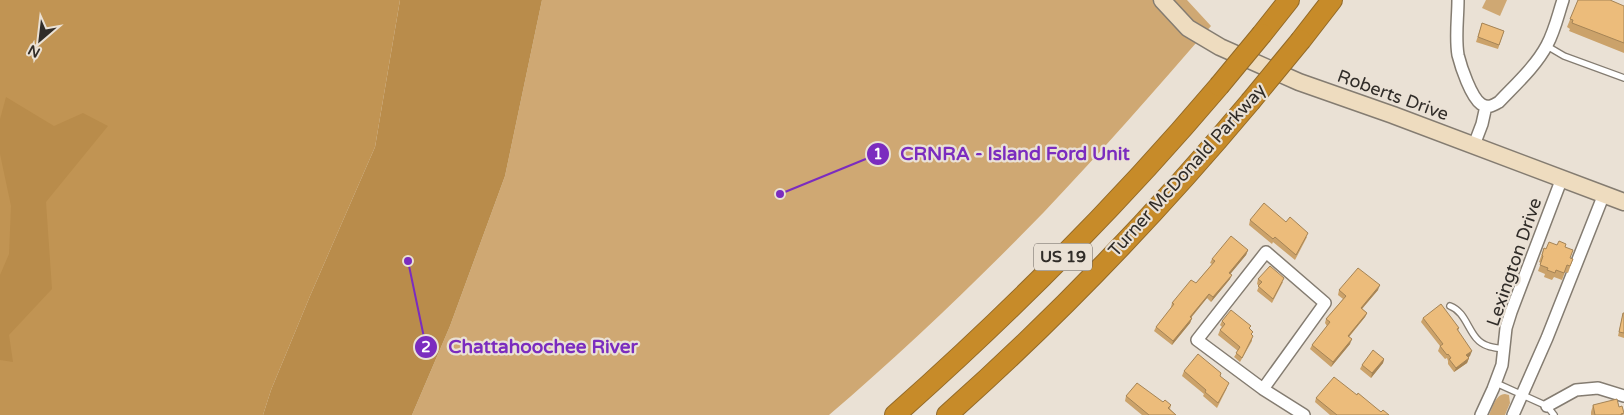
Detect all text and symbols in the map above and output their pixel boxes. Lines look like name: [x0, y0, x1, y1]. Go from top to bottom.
north arrow: [15, 15, 65, 65]
text: N: [25, 41, 43, 61]
street label: Roberts Drive: [1334, 65, 1452, 125]
street label: Turner McDonald Parkway: [1104, 79, 1271, 261]
callout: CRNRA - Island Ford Unit: [865, 137, 1140, 171]
text: CRNRA - Island Ford Unit: [900, 143, 1130, 165]
text: 1: [873, 145, 883, 163]
street label: Lexington Drive: [1482, 195, 1546, 329]
road number: US 19: [1034, 243, 1092, 270]
callout: Chattahoochee River: [413, 330, 648, 364]
text: Chattahoochee River: [448, 336, 638, 358]
text: 2: [421, 338, 431, 356]

